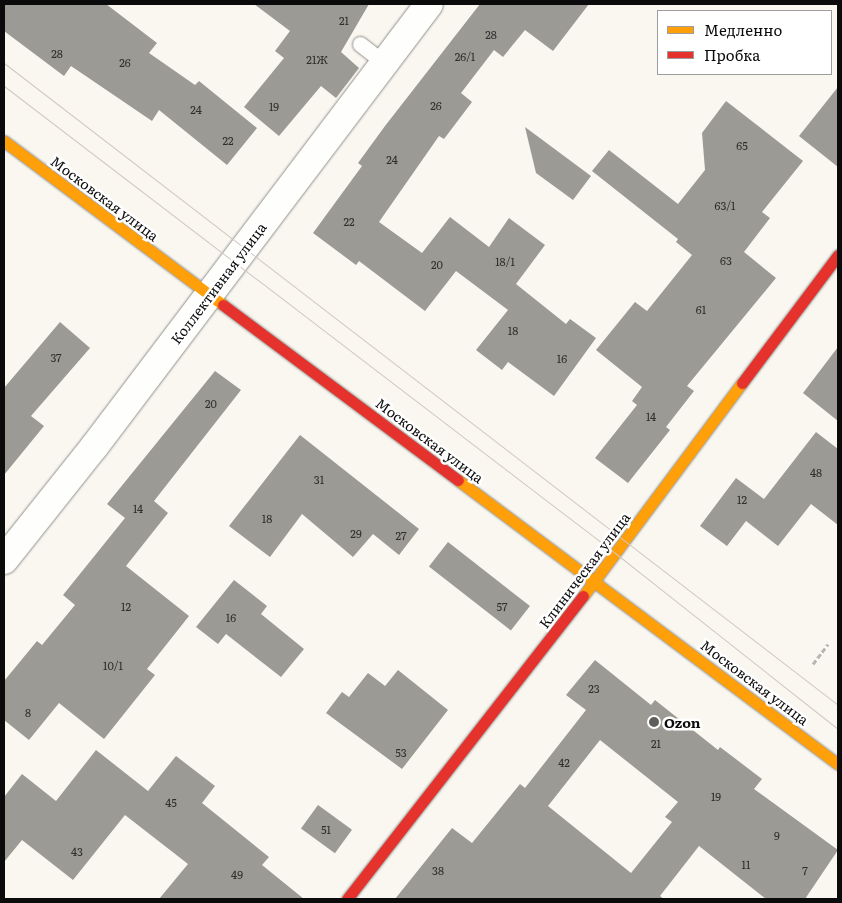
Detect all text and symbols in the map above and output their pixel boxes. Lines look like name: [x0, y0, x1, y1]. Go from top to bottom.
legend: [657, 10, 832, 75]
house number: 21: [339, 13, 349, 27]
text: Медленно: [704, 18, 782, 41]
house number: 28: [485, 27, 497, 41]
text: Пробка: [704, 43, 760, 66]
house number: 28: [51, 46, 63, 60]
house number: 26/1: [455, 49, 475, 63]
house number: 21Ж: [306, 52, 328, 66]
house number: 26: [119, 55, 131, 69]
house number: 26: [430, 98, 442, 112]
house number: 19: [269, 99, 279, 113]
house number: 24: [190, 102, 202, 116]
house number: 22: [222, 133, 234, 147]
house number: 65: [736, 138, 748, 152]
street label: Московская улица: [48, 152, 162, 244]
house number: 24: [386, 152, 398, 166]
house number: 63/1: [715, 198, 735, 212]
house number: 22: [343, 214, 355, 228]
street label: Коллективная улица: [167, 219, 269, 347]
house number: 63: [720, 253, 732, 267]
house number: 18/1: [495, 254, 515, 268]
house number: 20: [431, 257, 443, 271]
house number: 61: [696, 302, 706, 316]
house number: 18: [508, 323, 518, 337]
house number: 37: [50, 350, 62, 364]
house number: 16: [557, 351, 567, 365]
street label: Московская улица: [373, 394, 487, 486]
house number: 20: [205, 396, 217, 410]
house number: 14: [646, 409, 656, 423]
house number: 48: [810, 465, 822, 479]
house number: 31: [314, 472, 324, 486]
house number: 12: [737, 492, 747, 506]
house number: 14: [133, 501, 143, 515]
street label: Клиническая улица: [535, 509, 633, 631]
house number: 18: [262, 511, 272, 525]
house number: 29: [350, 526, 362, 540]
house number: 27: [395, 528, 407, 542]
house number: 12: [121, 599, 131, 613]
house number: 57: [496, 599, 508, 613]
house number: 16: [226, 610, 236, 624]
street label: Московская улица: [698, 636, 812, 728]
house number: 10/1: [103, 658, 123, 672]
house number: 23: [588, 681, 600, 695]
house number: 8: [25, 705, 31, 719]
place label: Ozon: [664, 714, 701, 730]
marker: Ozon: [648, 716, 660, 728]
house number: 21: [651, 736, 661, 750]
house number: 53: [395, 745, 407, 759]
house number: 42: [558, 755, 570, 769]
house number: 19: [711, 789, 721, 803]
house number: 45: [165, 795, 177, 809]
house number: 51: [321, 822, 331, 836]
house number: 9: [774, 828, 780, 842]
house number: 43: [71, 844, 83, 858]
house number: 11: [742, 857, 750, 871]
house number: 38: [432, 863, 444, 877]
house number: 7: [802, 863, 808, 877]
house number: 49: [231, 867, 243, 881]

